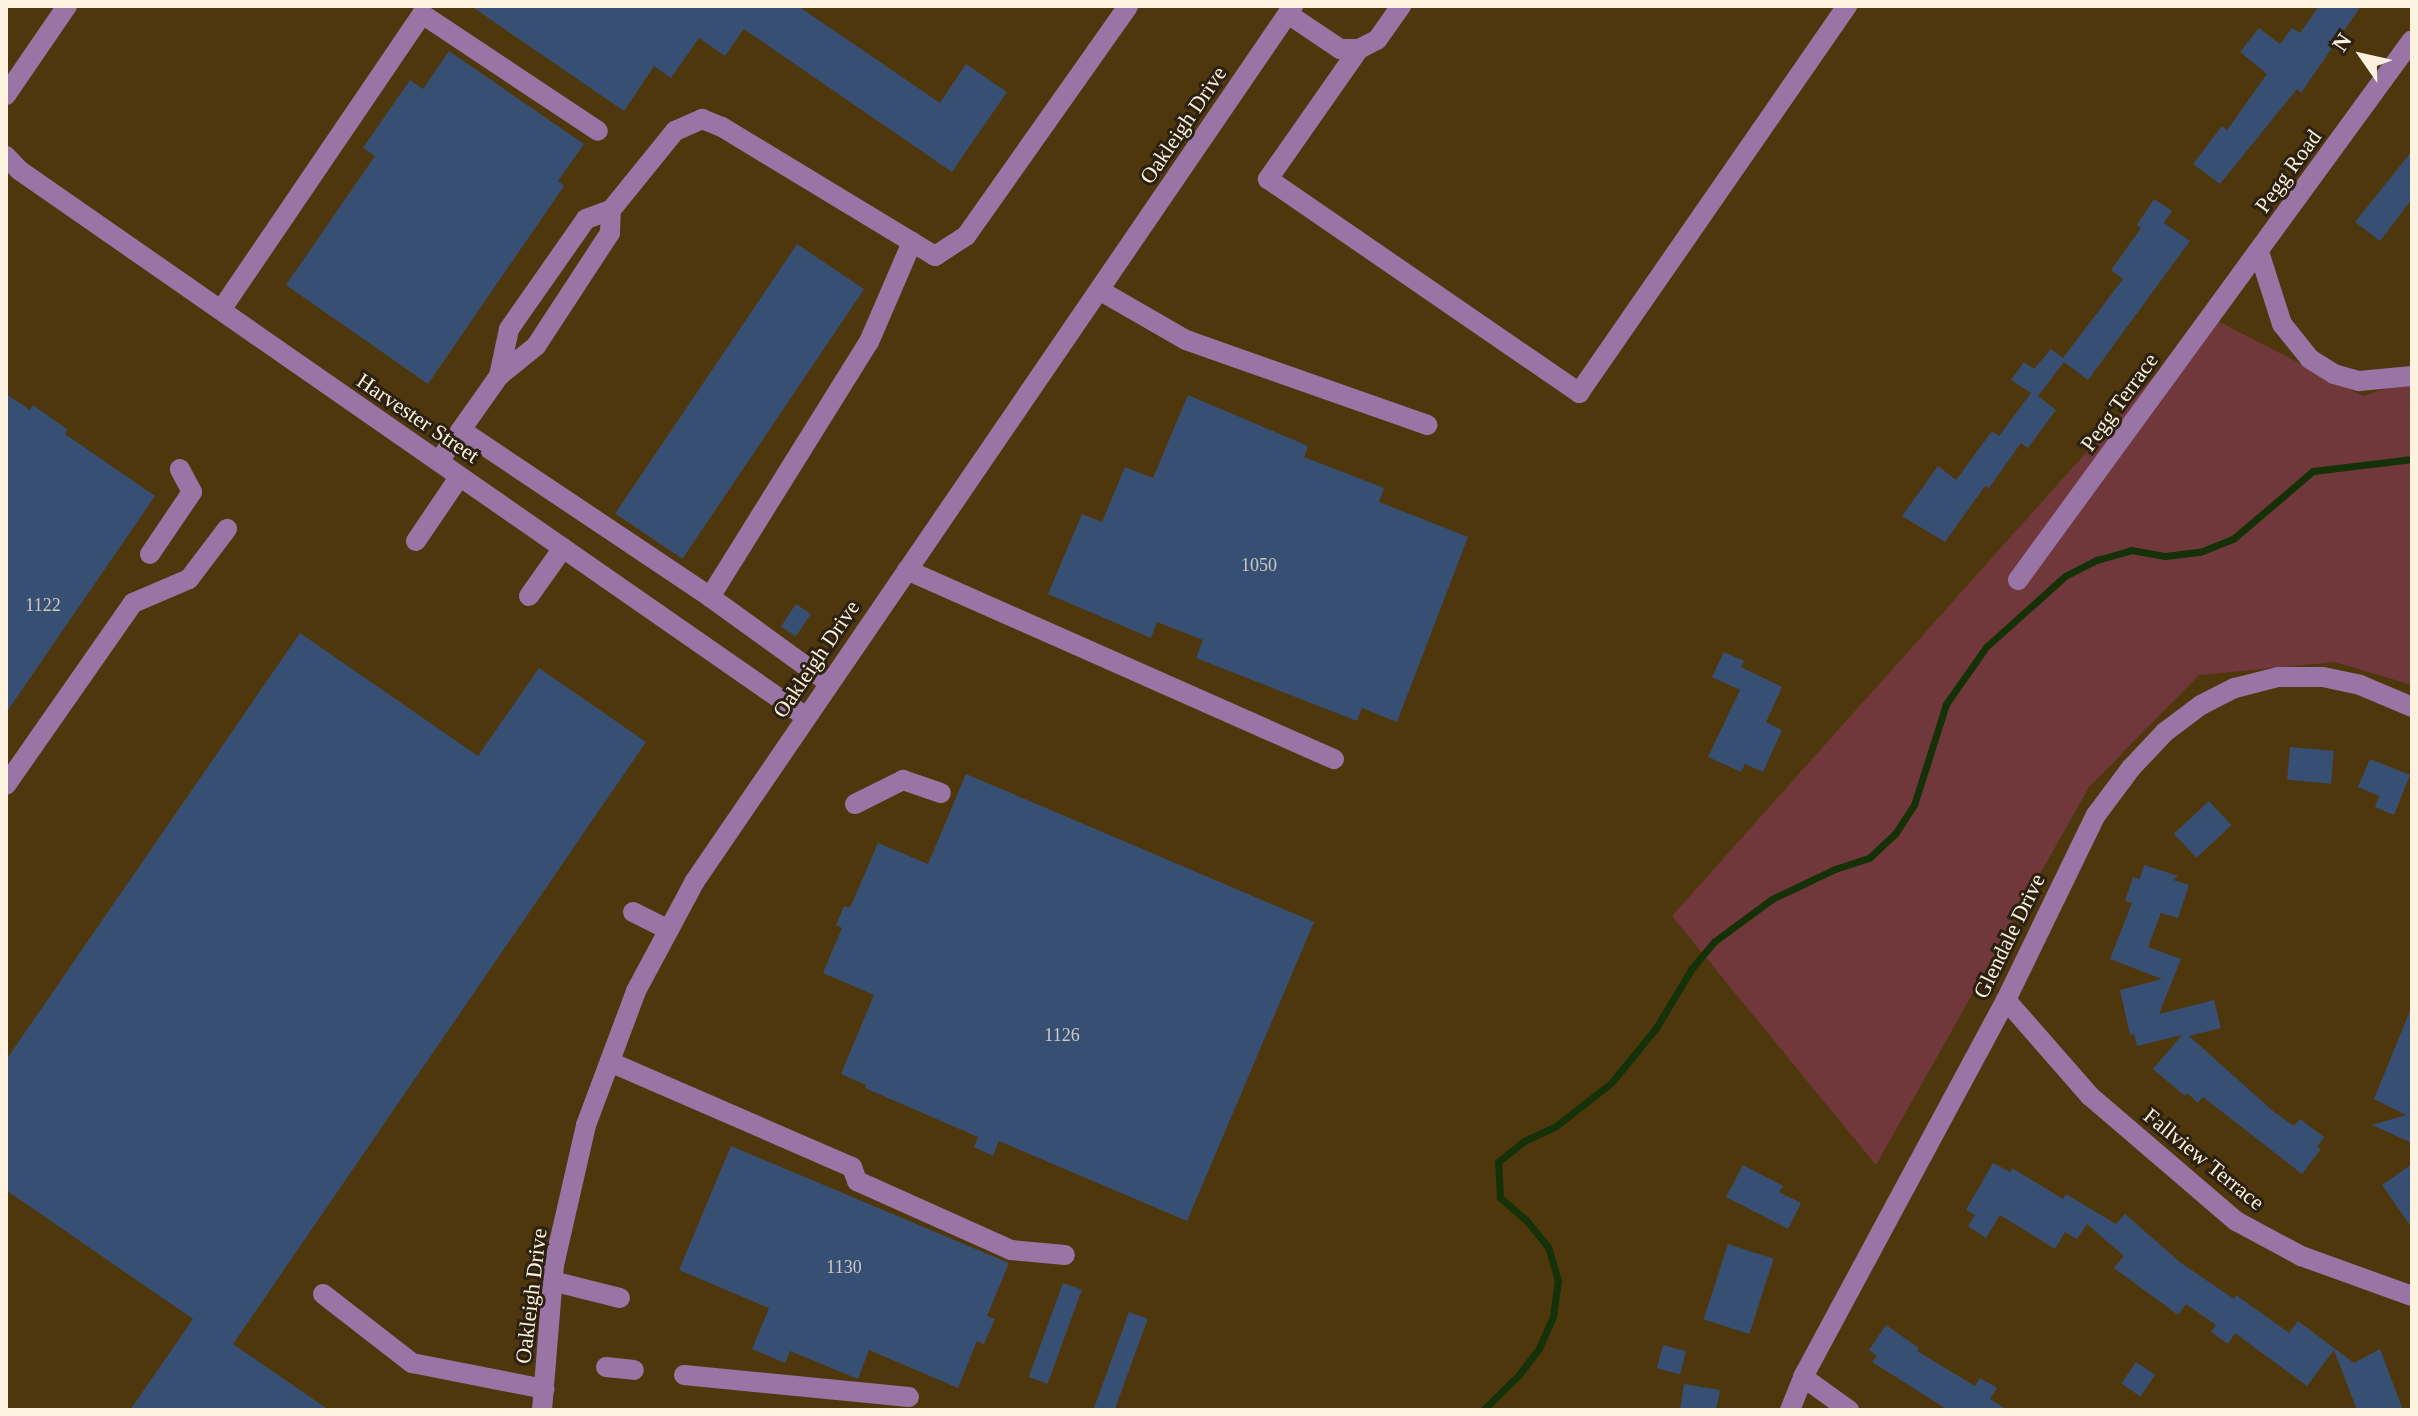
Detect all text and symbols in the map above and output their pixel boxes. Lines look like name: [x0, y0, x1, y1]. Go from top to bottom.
north arrow: [2322, 16, 2402, 96]
text: N: [2327, 29, 2356, 56]
street label: Oakleigh Drive: [1134, 61, 1232, 189]
street label: Pegg Road: [2249, 124, 2327, 218]
street label: Pegg Terrace: [2074, 348, 2164, 456]
street label: Harvester Street: [352, 367, 484, 469]
house number: 1050: [1241, 554, 1277, 576]
house number: 1122: [25, 594, 61, 616]
street label: Oakleigh Drive: [767, 595, 865, 723]
street label: Glendale Drive: [1968, 870, 2050, 1002]
house number: 1126: [1044, 1024, 1080, 1046]
street label: Fallview Terrace: [2138, 1102, 2270, 1216]
street label: Oakleigh Drive: [510, 1227, 552, 1365]
house number: 1130: [826, 1256, 862, 1278]

